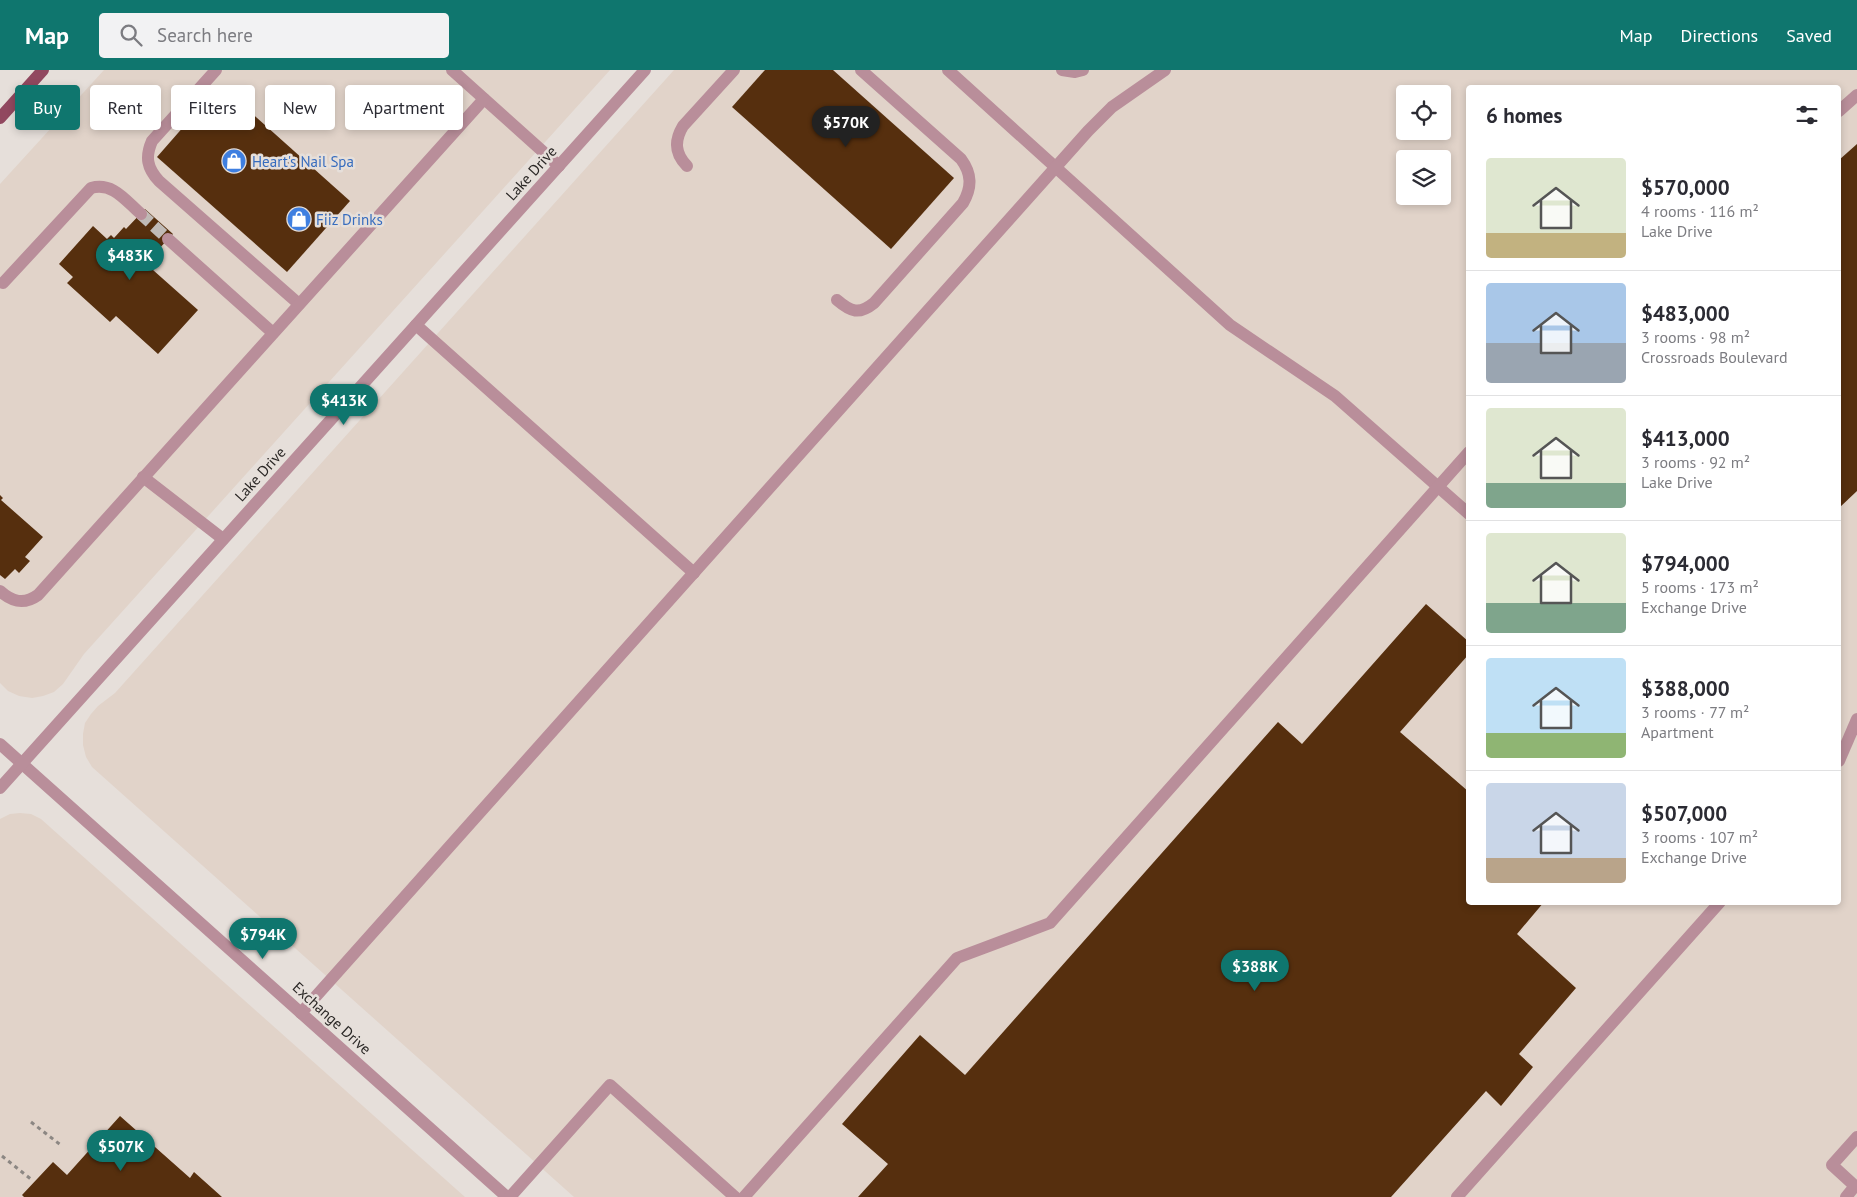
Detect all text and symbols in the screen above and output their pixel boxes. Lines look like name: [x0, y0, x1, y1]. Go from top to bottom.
search box: [99, 13, 449, 58]
text: Map: [25, 20, 69, 51]
icon: search: [117, 21, 145, 49]
text: Search here: [157, 23, 253, 47]
text: Map: [1620, 24, 1652, 47]
text: Directions: [1680, 24, 1758, 47]
text: Saved: [1786, 24, 1832, 47]
chip: Buy: [15, 85, 80, 130]
chip: Rent: [90, 85, 161, 130]
chip: Filters: [171, 85, 255, 130]
chip: New: [265, 85, 335, 130]
chip: Apartment: [345, 85, 463, 130]
map controls: [1396, 85, 1451, 205]
button: locate: [1396, 85, 1451, 140]
icon: filters: [1793, 101, 1821, 129]
text: 6 homes: [1486, 102, 1562, 129]
pin: $570K: [811, 106, 881, 148]
text: $570K: [823, 112, 869, 132]
street label: Lake Drive: [501, 142, 561, 204]
shop icon: Heart's Nail Spa: [221, 148, 247, 174]
button: layers: [1396, 150, 1451, 205]
place label: Heart's Nail Spa: [252, 152, 354, 171]
text: $570,000: [1641, 174, 1730, 201]
icon: home: [1526, 178, 1586, 238]
text: 4 rooms · 116 m²: [1641, 201, 1759, 221]
shop icon: Fiiz Drinks: [286, 206, 312, 232]
place label: Fiiz Drinks: [316, 210, 383, 229]
text: Lake Drive: [1641, 221, 1713, 241]
pin: $483K: [95, 238, 165, 281]
text: $483K: [107, 245, 153, 265]
text: $483,000: [1641, 300, 1730, 327]
icon: home: [1526, 303, 1586, 363]
text: 3 rooms · 98 m²: [1641, 327, 1750, 347]
text: Crossroads Boulevard: [1641, 347, 1788, 367]
pin: $413K: [309, 384, 379, 426]
text: $413K: [321, 390, 367, 410]
text: $413,000: [1641, 425, 1730, 452]
icon: home: [1526, 428, 1586, 488]
street label: Lake Drive: [230, 443, 290, 505]
text: 3 rooms · 92 m²: [1641, 452, 1750, 472]
text: Lake Drive: [1641, 472, 1713, 492]
text: $794,000: [1641, 550, 1730, 577]
icon: home: [1526, 553, 1586, 613]
text: 5 rooms · 173 m²: [1641, 577, 1759, 597]
text: Exchange Drive: [1641, 597, 1747, 617]
text: $388,000: [1641, 675, 1730, 702]
icon: home: [1526, 678, 1586, 738]
text: 3 rooms · 77 m²: [1641, 702, 1749, 722]
text: Apartment: [1641, 722, 1714, 742]
text: $507,000: [1641, 800, 1727, 827]
icon: home: [1526, 803, 1586, 863]
text: 3 rooms · 107 m²: [1641, 827, 1758, 847]
text: Exchange Drive: [1641, 847, 1747, 867]
pin: $794K: [228, 918, 298, 960]
text: $794K: [240, 924, 286, 944]
pin: $388K: [1220, 950, 1290, 992]
text: $388K: [1232, 956, 1278, 976]
street label: Exchange Drive: [289, 978, 375, 1058]
pin: $507K: [86, 1130, 156, 1172]
text: $507K: [98, 1136, 144, 1156]

